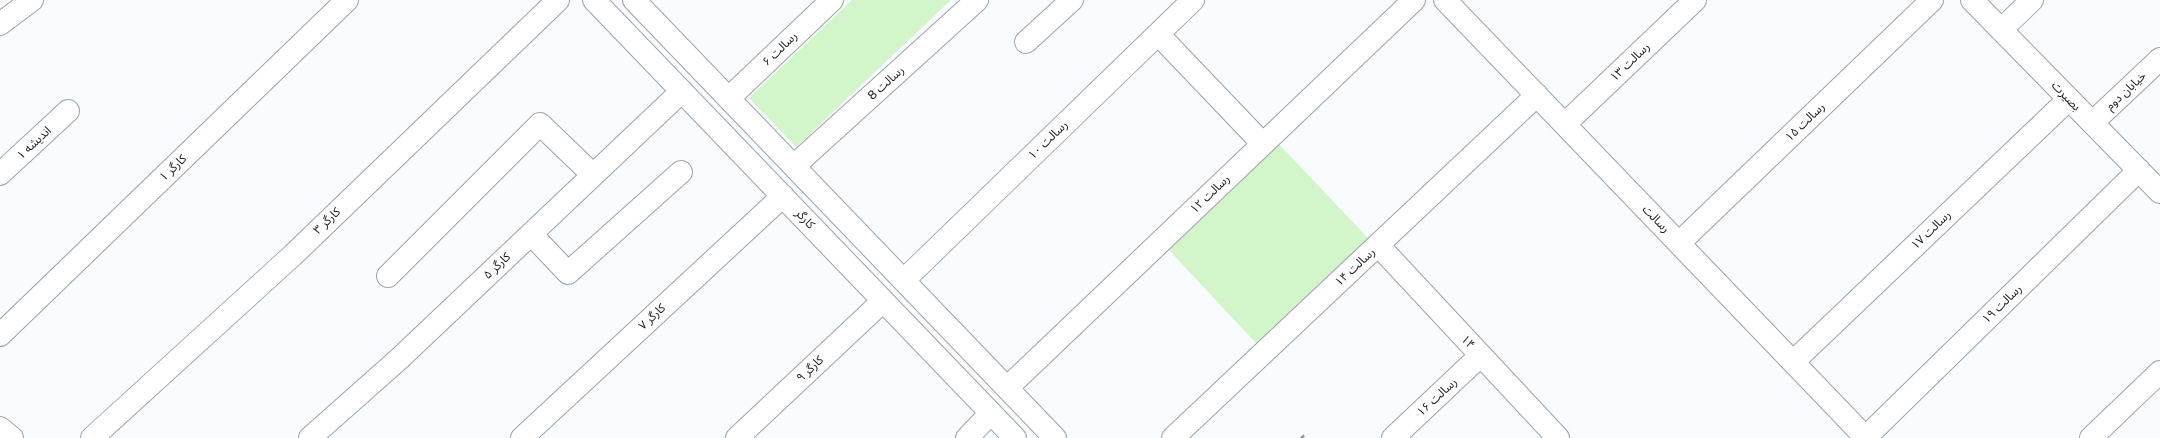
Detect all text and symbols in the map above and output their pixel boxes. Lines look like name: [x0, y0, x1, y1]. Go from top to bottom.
street label: رسالت ۶: [760, 29, 800, 69]
street label: رسالت ۱۳: [1607, 40, 1653, 84]
street label: رسالت 8: [865, 63, 907, 103]
street label: خیابان دوم: [2103, 69, 2149, 113]
street label: بصیرت: [2048, 78, 2084, 114]
street label: رسالت ۱۵: [1782, 100, 1828, 144]
street label: رسالت ۱۰: [1025, 118, 1071, 162]
street label: اندیشه ۱: [14, 123, 54, 163]
street label: کارگر ۱: [157, 152, 189, 184]
street label: رسالت ۱۲: [1187, 172, 1233, 216]
street label: رسالت: [1639, 202, 1673, 236]
street label: کارگر ۳: [311, 205, 343, 237]
street label: کارگر: [792, 206, 818, 232]
street label: رسالت ۱۷: [1908, 208, 1954, 252]
street label: رسالت ۱۴: [1332, 245, 1378, 289]
street label: کارگر ۵: [481, 250, 513, 282]
street label: رسالت ۱۹: [1979, 282, 2025, 326]
street label: کارگر ۷: [635, 301, 669, 333]
street label: ۱۴: [1458, 332, 1478, 352]
street label: کارگر ۹: [793, 353, 827, 385]
street label: رسالت ۱۶: [1414, 375, 1460, 419]

